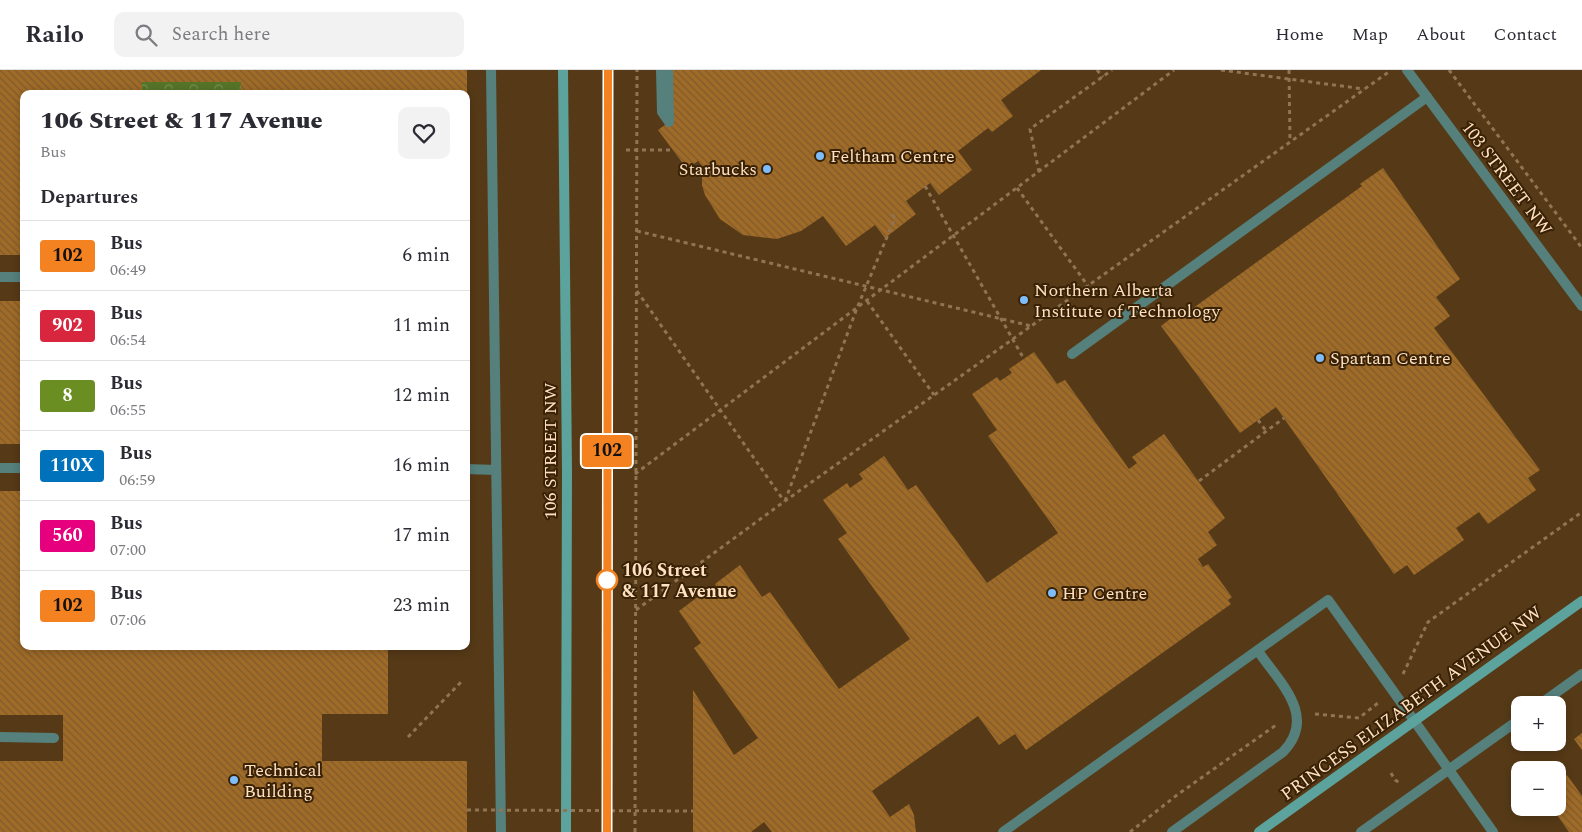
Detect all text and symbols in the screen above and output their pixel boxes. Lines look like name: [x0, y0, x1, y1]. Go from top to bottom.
search box: [114, 12, 464, 57]
text: Railo: [25, 17, 84, 53]
text: Search here: [172, 20, 270, 49]
icon: search: [132, 21, 160, 49]
text: Home: [1275, 21, 1324, 48]
text: Map: [1352, 21, 1388, 48]
text: About: [1416, 21, 1466, 48]
text: Contact: [1494, 21, 1557, 48]
text: 106 Street & 117 Avenue: [40, 103, 323, 139]
button: heart: [398, 107, 450, 159]
street label: 103 STREET NW: [1455, 115, 1559, 241]
text: Bus: [40, 140, 66, 164]
place label: Feltham Centre: [830, 143, 955, 170]
marker: Feltham Centre: [814, 150, 826, 162]
place label: Starbucks: [679, 156, 757, 183]
marker: Starbucks: [761, 163, 773, 175]
text: Departures: [40, 183, 138, 212]
text: Bus: [110, 229, 143, 258]
text: 6 min: [402, 241, 450, 270]
text: 102: [52, 242, 83, 269]
text: 06:49: [110, 258, 146, 282]
place label: Northern Alberta Institute of Technology: [1034, 277, 1222, 325]
marker: Northern Alberta Institute of Technology: [1018, 294, 1030, 306]
text: Bus: [110, 299, 143, 328]
text: 11 min: [393, 311, 450, 340]
text: 902: [52, 312, 83, 339]
text: 06:54: [110, 328, 146, 352]
place label: Spartan Centre: [1330, 345, 1451, 372]
marker: Spartan Centre: [1314, 352, 1326, 364]
text: Bus: [110, 369, 143, 398]
text: 12 min: [393, 381, 450, 410]
text: 8: [62, 382, 73, 409]
street label: 106 STREET NW: [537, 382, 564, 520]
text: 06:55: [110, 398, 146, 422]
line badge: 102: [578, 435, 636, 467]
text: 102: [592, 437, 622, 464]
text: Bus: [119, 439, 152, 468]
text: 16 min: [393, 451, 450, 480]
text: 110X: [50, 452, 94, 479]
text: 06:59: [119, 468, 155, 492]
text: Bus: [110, 509, 143, 538]
text: 17 min: [393, 521, 450, 550]
text: 560: [52, 522, 83, 549]
text: 07:00: [110, 538, 146, 562]
place label: 106 Street & 117 Avenue: [622, 557, 737, 605]
marker: 106 Street & 117 Avenue: [596, 569, 618, 591]
text: Bus: [110, 579, 143, 608]
place label: HP Centre: [1062, 580, 1147, 607]
marker: HP Centre: [1046, 587, 1058, 599]
text: 23 min: [393, 591, 450, 620]
text: 102: [52, 592, 83, 619]
street label: PRINCESS ELIZABETH AVENUE NW: [1275, 599, 1548, 807]
text: 07:06: [110, 608, 146, 632]
map controls: [1511, 696, 1566, 816]
button: +: [1511, 696, 1566, 751]
place label: Technical Building: [244, 757, 322, 805]
button: −: [1511, 761, 1566, 816]
marker: Technical Building: [228, 774, 240, 786]

